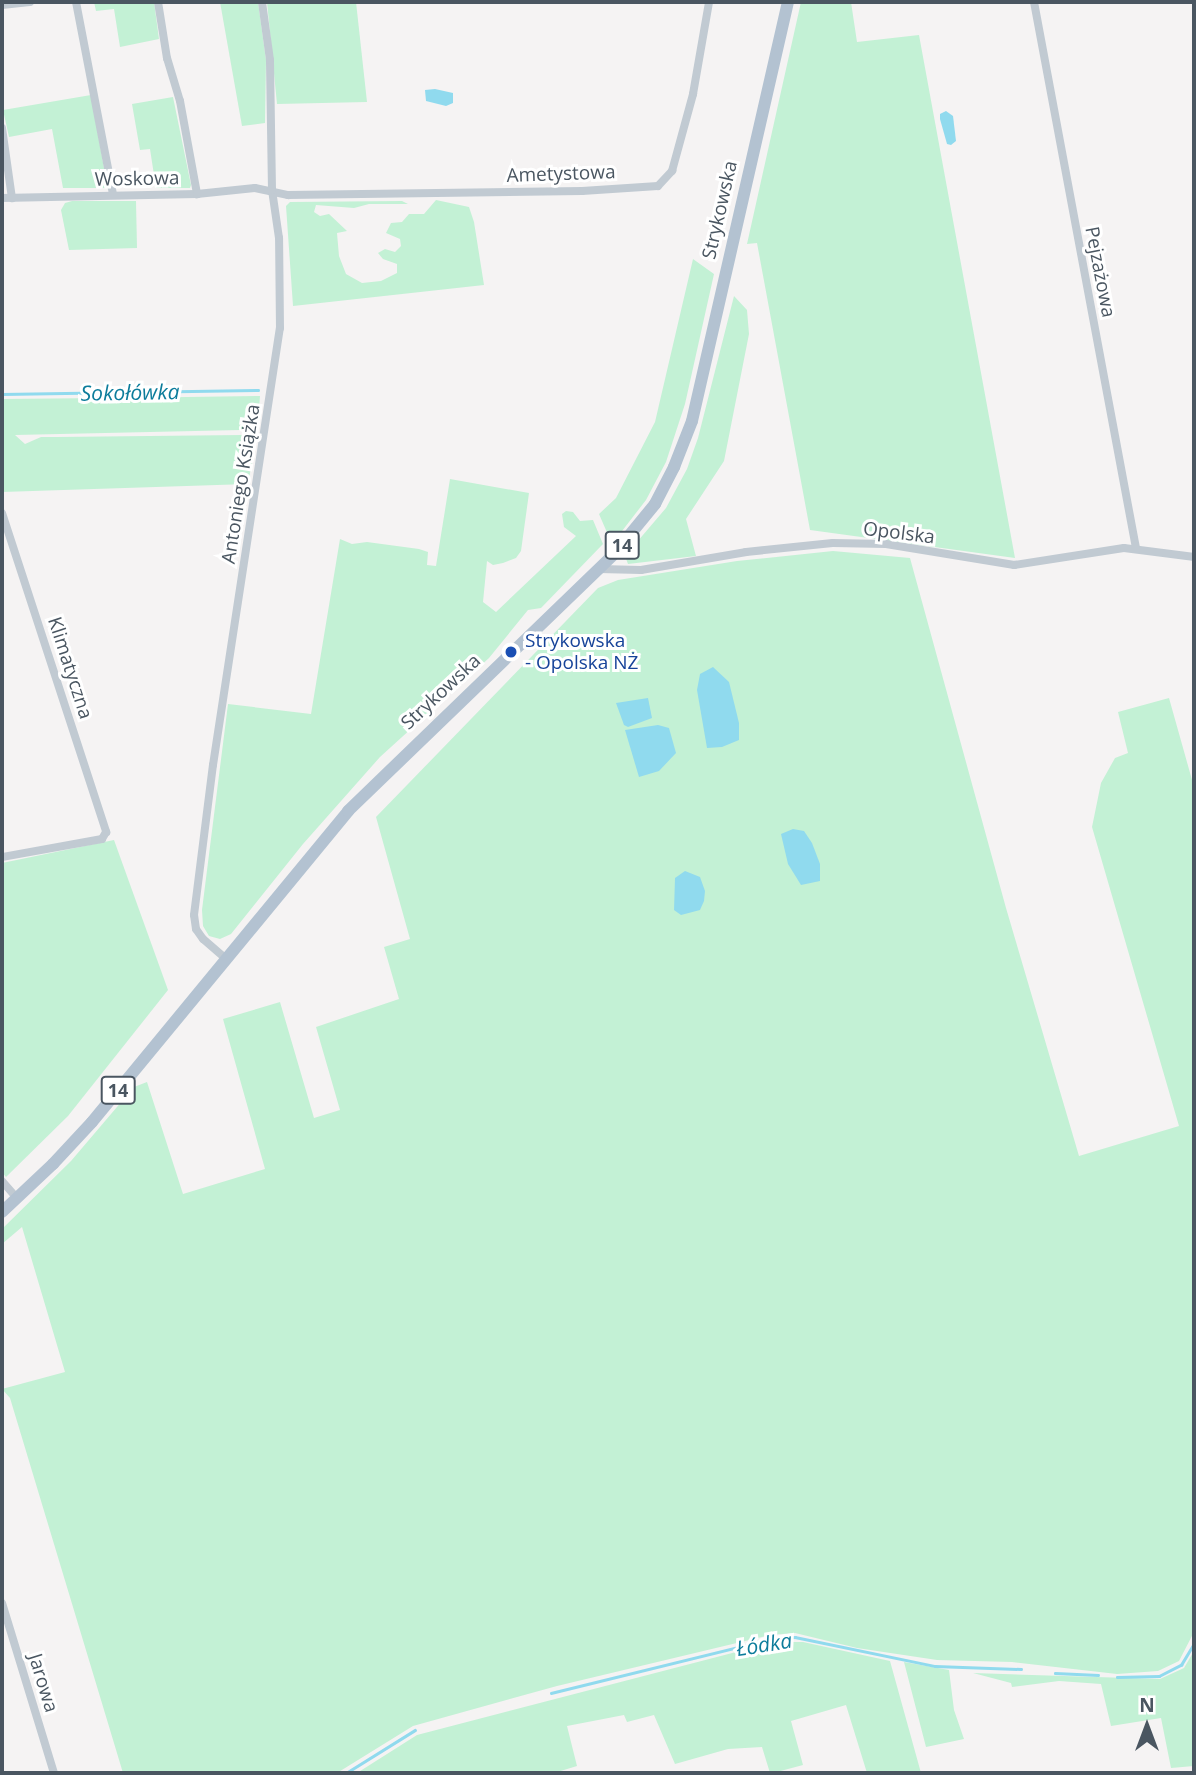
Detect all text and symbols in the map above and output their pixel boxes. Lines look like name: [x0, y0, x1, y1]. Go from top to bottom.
street label: Strykowska: [698, 159, 742, 261]
street label: Ametystowa: [506, 161, 616, 187]
street label: Woskowa: [94, 167, 180, 191]
street label: Pejzażowa: [1080, 225, 1120, 319]
water label: Sokołówka: [80, 379, 180, 405]
street label: Antoniego Książka: [217, 403, 265, 565]
street label: Opolska: [862, 517, 936, 549]
road number: 14: [604, 530, 640, 560]
street label: Klimatyczna: [43, 614, 97, 722]
place label: Strykowska - Opolska NŻ: [525, 630, 638, 674]
marker: Strykowska - Opolska NŻ: [503, 644, 519, 660]
street label: Strykowska: [397, 649, 485, 735]
road number: 14: [100, 1076, 136, 1105]
water label: Łódka: [734, 1627, 794, 1661]
street label: Jarowa: [23, 1651, 63, 1715]
north arrow: [1112, 1691, 1182, 1761]
text: N: [1139, 1692, 1155, 1718]

